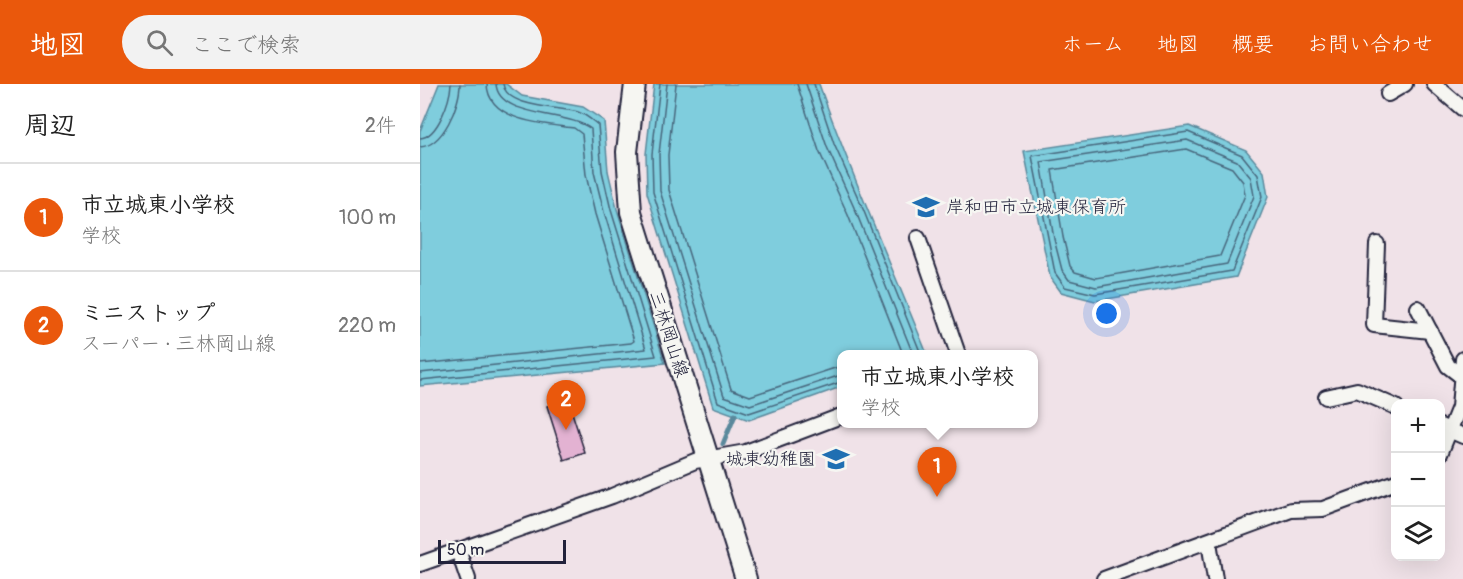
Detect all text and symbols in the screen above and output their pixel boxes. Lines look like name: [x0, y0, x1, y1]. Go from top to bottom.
search box: [122, 15, 542, 69]
icon: search: [143, 26, 176, 59]
text: 地図: [30, 28, 86, 63]
text: ここで検索: [191, 31, 301, 59]
text: ホーム: [1062, 31, 1124, 58]
text: 地図: [1157, 31, 1199, 58]
text: 概要: [1232, 31, 1274, 58]
text: お問い合わせ: [1307, 31, 1433, 58]
text: 周辺: [24, 110, 76, 142]
text: 2件: [365, 113, 396, 138]
text: 市立城東小学校: [81, 191, 235, 219]
school or university icon: 岸和田市立城東保育所: [911, 192, 941, 222]
place label: 岸和田市立城東保育所: [946, 196, 1126, 219]
text: 1: [40, 205, 47, 230]
text: 100 m: [339, 205, 396, 230]
text: 学校: [81, 223, 121, 248]
street label: 三林岡山線: [644, 288, 693, 381]
text: ミニストップ: [81, 299, 215, 327]
your location: [1092, 299, 1121, 328]
text: 2: [38, 313, 49, 338]
text: 220 m: [338, 313, 396, 338]
text: スーパー · 三林岡山線: [81, 331, 275, 356]
popup: [837, 350, 1038, 428]
text: 市立城東小学校: [860, 363, 1015, 391]
pin: 2: [546, 380, 586, 430]
text: 学校: [860, 395, 900, 420]
map controls: [1391, 399, 1445, 561]
button: +: [1391, 399, 1445, 453]
school or university icon: 城東幼稚園: [821, 444, 851, 474]
place label: 城東幼稚園: [726, 448, 816, 471]
pin: 1: [918, 448, 956, 497]
button: −: [1391, 453, 1445, 507]
button: layers: [1391, 507, 1445, 561]
scale bar: [438, 537, 566, 564]
text: 50 m: [447, 540, 484, 560]

